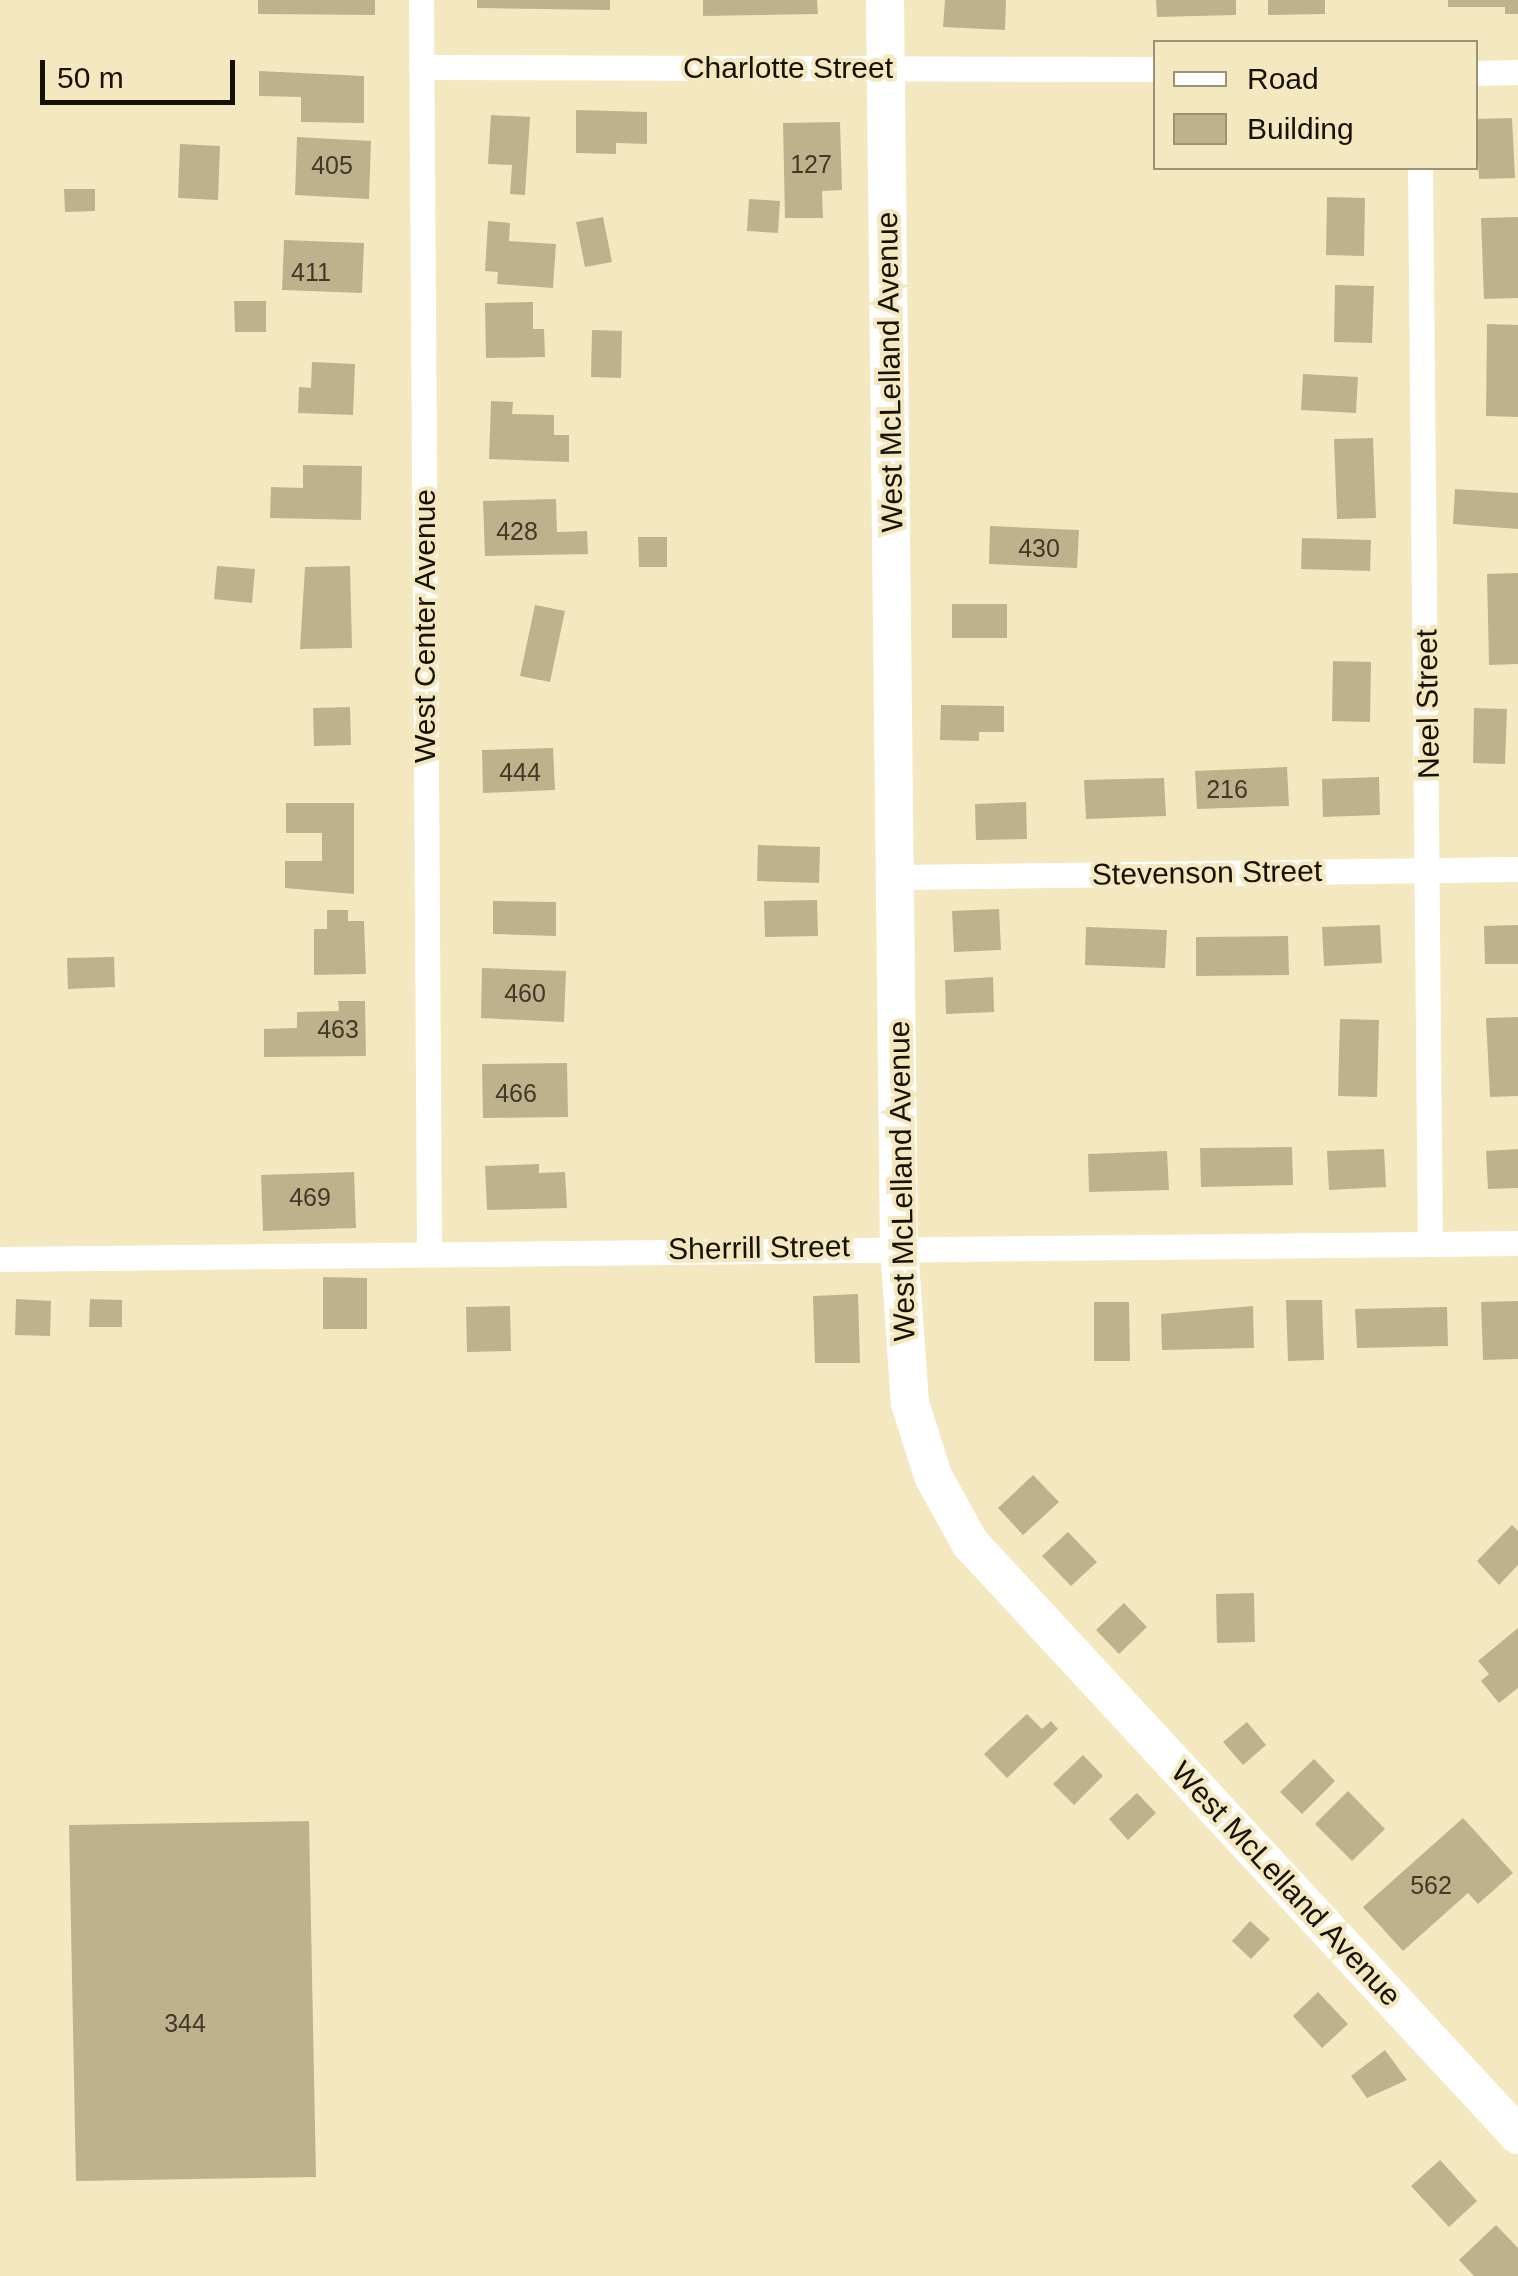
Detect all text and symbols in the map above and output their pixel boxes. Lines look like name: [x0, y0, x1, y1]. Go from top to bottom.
scale bar: [45, 40, 240, 102]
legend: [1153, 40, 1478, 170]
street label: Charlotte Street: [683, 50, 893, 86]
text: 50 m: [57, 61, 124, 94]
text: Road: [1247, 62, 1319, 95]
text: Building: [1247, 112, 1354, 145]
house number: 127: [790, 149, 832, 179]
house number: 405: [311, 150, 353, 180]
street label: West McLelland Avenue: [869, 211, 911, 533]
house number: 411: [291, 257, 331, 287]
street label: West Center Avenue: [407, 488, 443, 764]
house number: 428: [496, 516, 538, 546]
house number: 430: [1018, 533, 1060, 563]
street label: Neel Street: [1409, 629, 1447, 779]
house number: 444: [499, 757, 541, 787]
house number: 216: [1206, 774, 1248, 804]
street label: Stevenson Street: [1092, 853, 1322, 893]
house number: 460: [504, 978, 546, 1008]
house number: 463: [317, 1014, 359, 1044]
street label: West McLelland Avenue: [881, 1020, 923, 1342]
house number: 466: [495, 1078, 537, 1108]
house number: 469: [289, 1182, 331, 1212]
street label: Sherrill Street: [668, 1228, 850, 1268]
street label: West McLelland Avenue: [1163, 1754, 1409, 2014]
house number: 562: [1410, 1870, 1452, 1900]
house number: 344: [164, 2008, 206, 2038]

